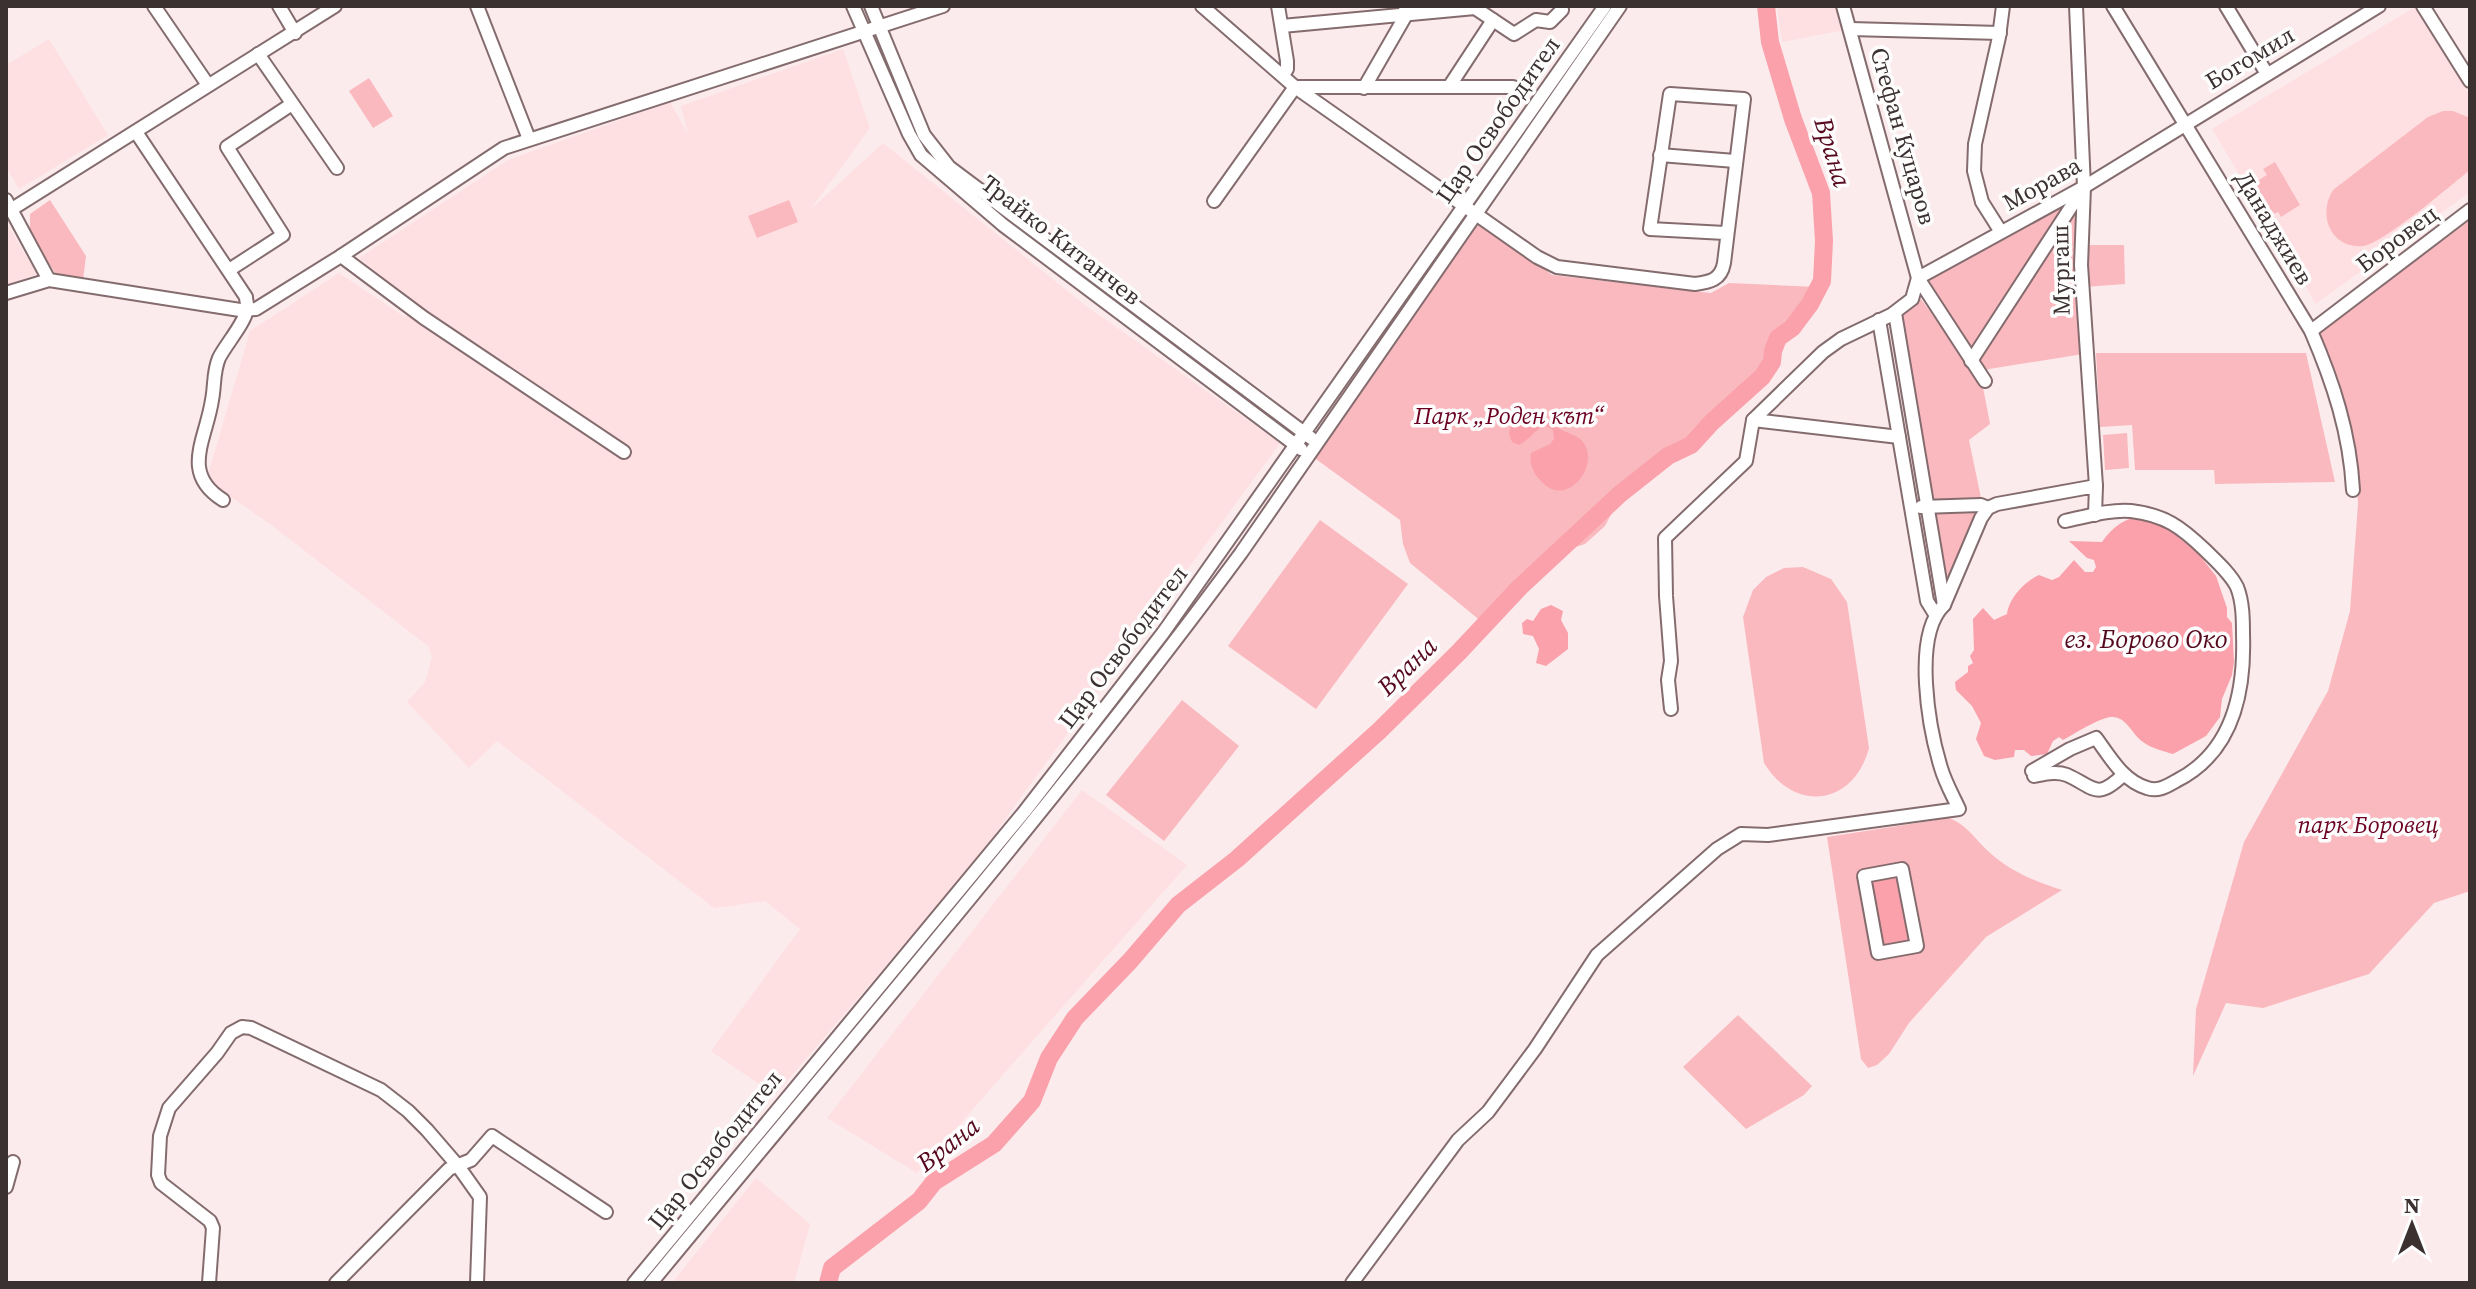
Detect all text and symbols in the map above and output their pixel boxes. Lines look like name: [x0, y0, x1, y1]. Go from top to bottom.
street label: Богомил: [2199, 18, 2301, 97]
street label: Цар Освободител: [1428, 30, 1567, 210]
street label: Стефан Куцаров: [1862, 44, 1945, 228]
water label: Врана: [1805, 112, 1861, 192]
street label: Морава: [1997, 148, 2088, 219]
street label: Данаджиев: [2228, 165, 2321, 291]
street label: Трайко Китанчев: [974, 167, 1148, 312]
street label: Боровец: [2349, 197, 2444, 280]
street label: Мургаш: [2043, 224, 2078, 316]
park label: Парк „Роден кът“: [1413, 399, 1605, 432]
street label: Цар Освободител: [1050, 558, 1195, 735]
water label: ез. Борово Око: [2064, 621, 2228, 657]
water label: Врана: [1368, 628, 1445, 704]
park label: парк Боровец: [2298, 808, 2439, 841]
street label: Цар Освободител: [640, 1063, 789, 1236]
water label: Врана: [908, 1108, 987, 1181]
north arrow: [2372, 1185, 2452, 1265]
text: N: [2404, 1190, 2420, 1220]

